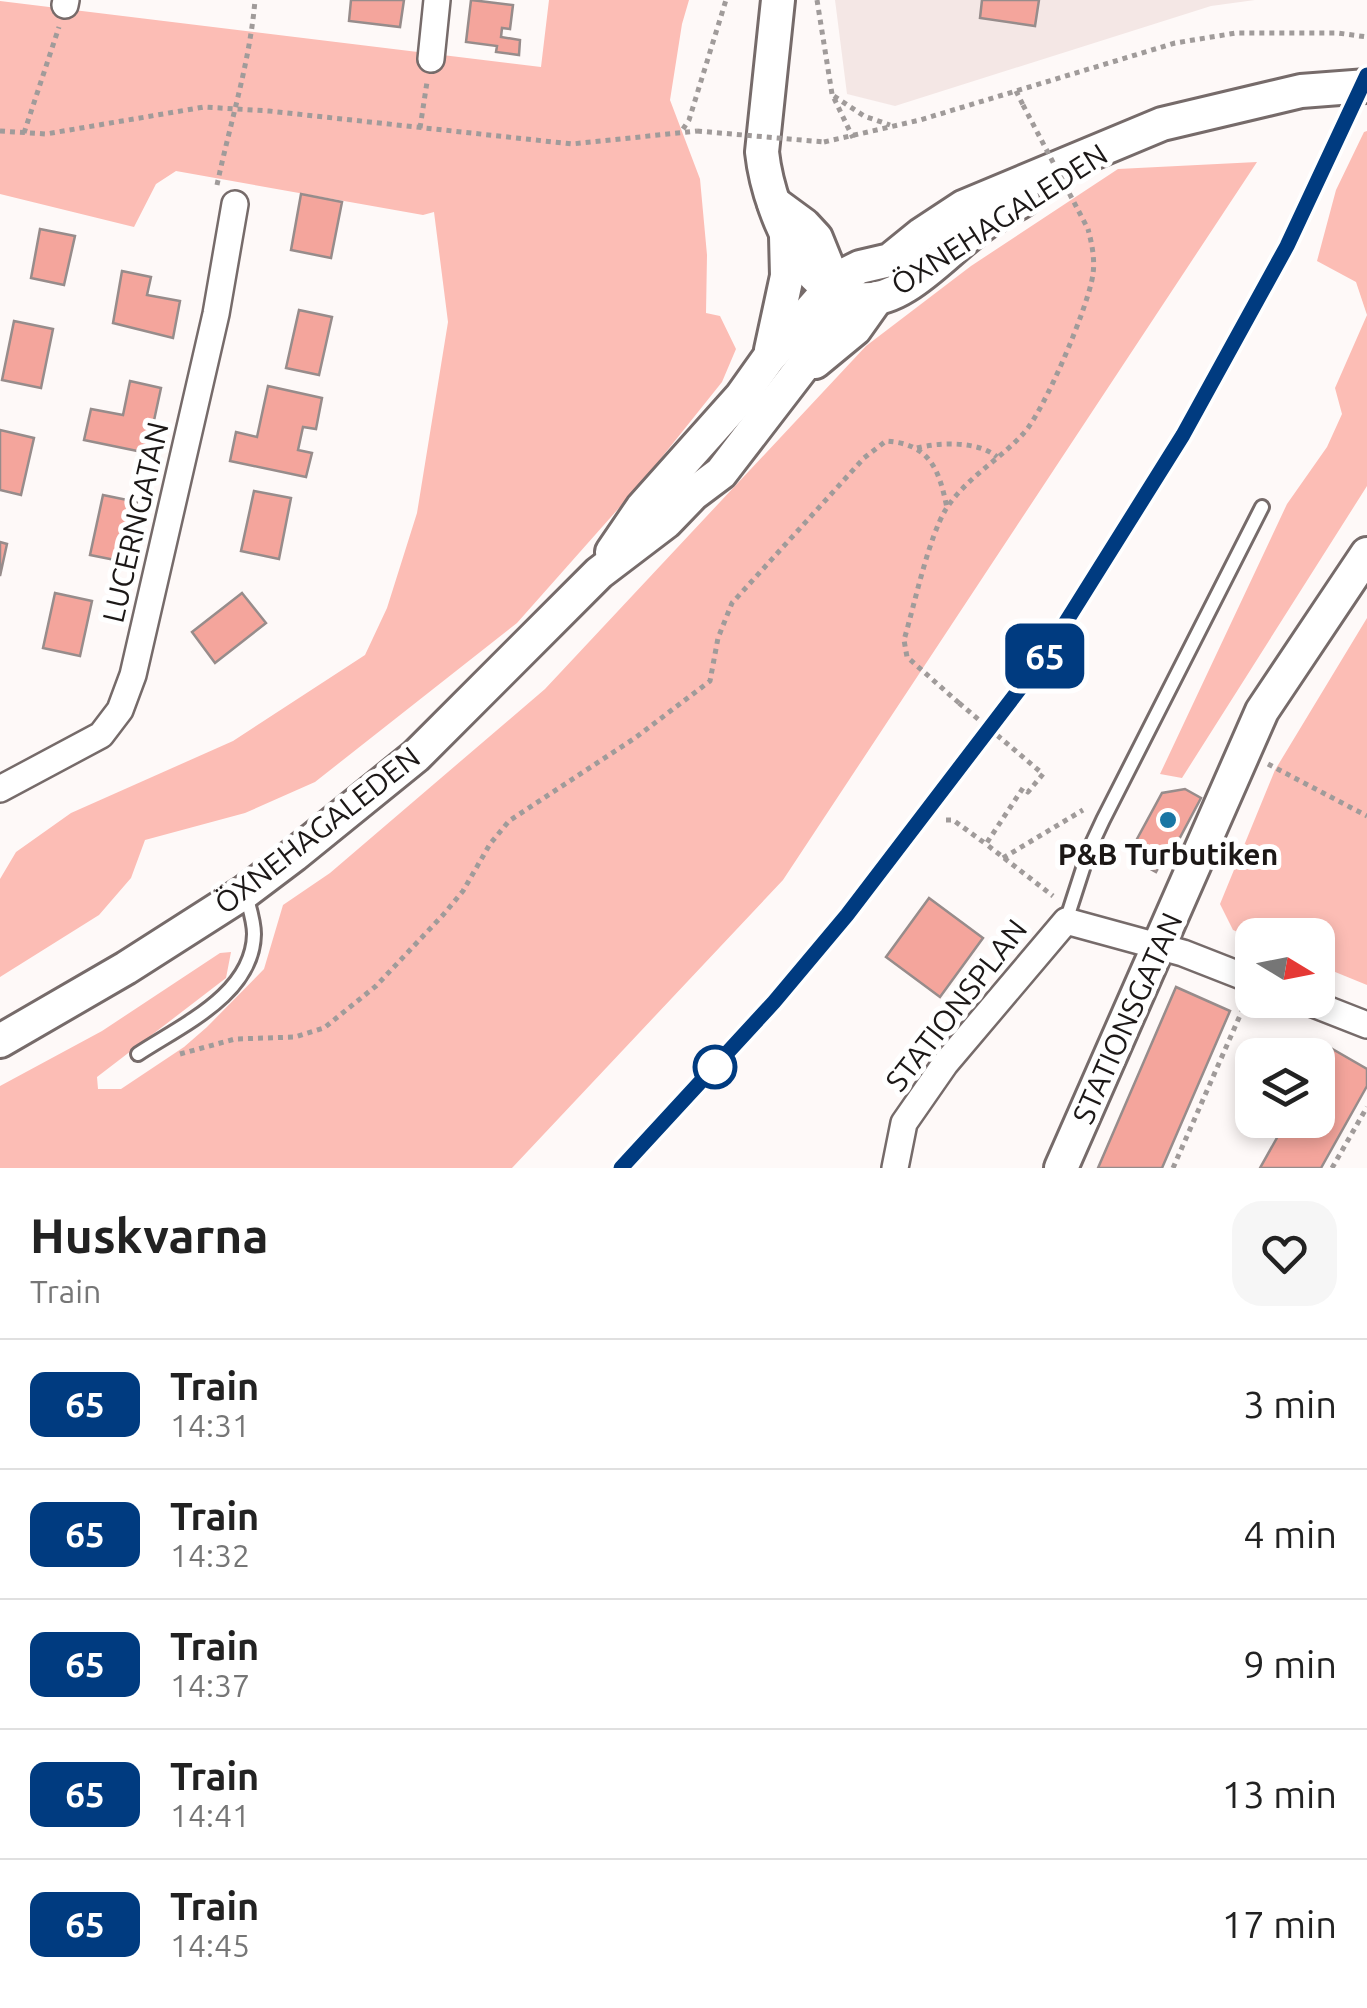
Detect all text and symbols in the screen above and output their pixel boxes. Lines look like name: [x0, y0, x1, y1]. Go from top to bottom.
street label: ÖXNEHAGALEDEN: [885, 137, 1113, 301]
street label: LUCERNGATAN: [95, 418, 175, 626]
line badge: 65: [1000, 624, 1090, 688]
text: 65: [1025, 636, 1065, 676]
street label: ÖXNEHAGALEDEN: [208, 739, 426, 921]
marker: P&B Turbutiken: [1157, 809, 1179, 831]
place label: P&B Turbutiken: [1058, 837, 1278, 871]
street label: STATIONSGATAN: [1065, 907, 1189, 1129]
street label: STATIONSPLAN: [878, 912, 1034, 1098]
north arrow: [1235, 918, 1335, 1018]
map controls: [1235, 918, 1335, 1138]
button: layers: [1235, 1038, 1335, 1138]
unlabelled marker: [694, 1046, 736, 1088]
button: heart: [1232, 1201, 1337, 1306]
text: Huskvarna: [30, 1208, 268, 1262]
text: Train: [30, 1273, 101, 1309]
text: Train: [170, 1365, 259, 1407]
text: 3 min: [1243, 1383, 1337, 1425]
text: 65: [65, 1384, 105, 1424]
text: 14:31: [170, 1407, 250, 1443]
text: Train: [170, 1495, 259, 1537]
text: 4 min: [1243, 1513, 1337, 1555]
text: 65: [65, 1514, 105, 1554]
text: 14:32: [170, 1537, 250, 1573]
text: Train: [170, 1625, 259, 1667]
text: 9 min: [1243, 1643, 1337, 1685]
text: 65: [65, 1644, 105, 1684]
text: 14:37: [170, 1667, 250, 1703]
text: Train: [170, 1755, 259, 1797]
text: 13 min: [1222, 1773, 1337, 1815]
text: 65: [65, 1774, 105, 1814]
text: 14:41: [170, 1797, 250, 1833]
text: Train: [170, 1885, 259, 1927]
text: 17 min: [1222, 1903, 1337, 1945]
text: 65: [65, 1904, 105, 1944]
text: 14:45: [170, 1927, 250, 1963]

